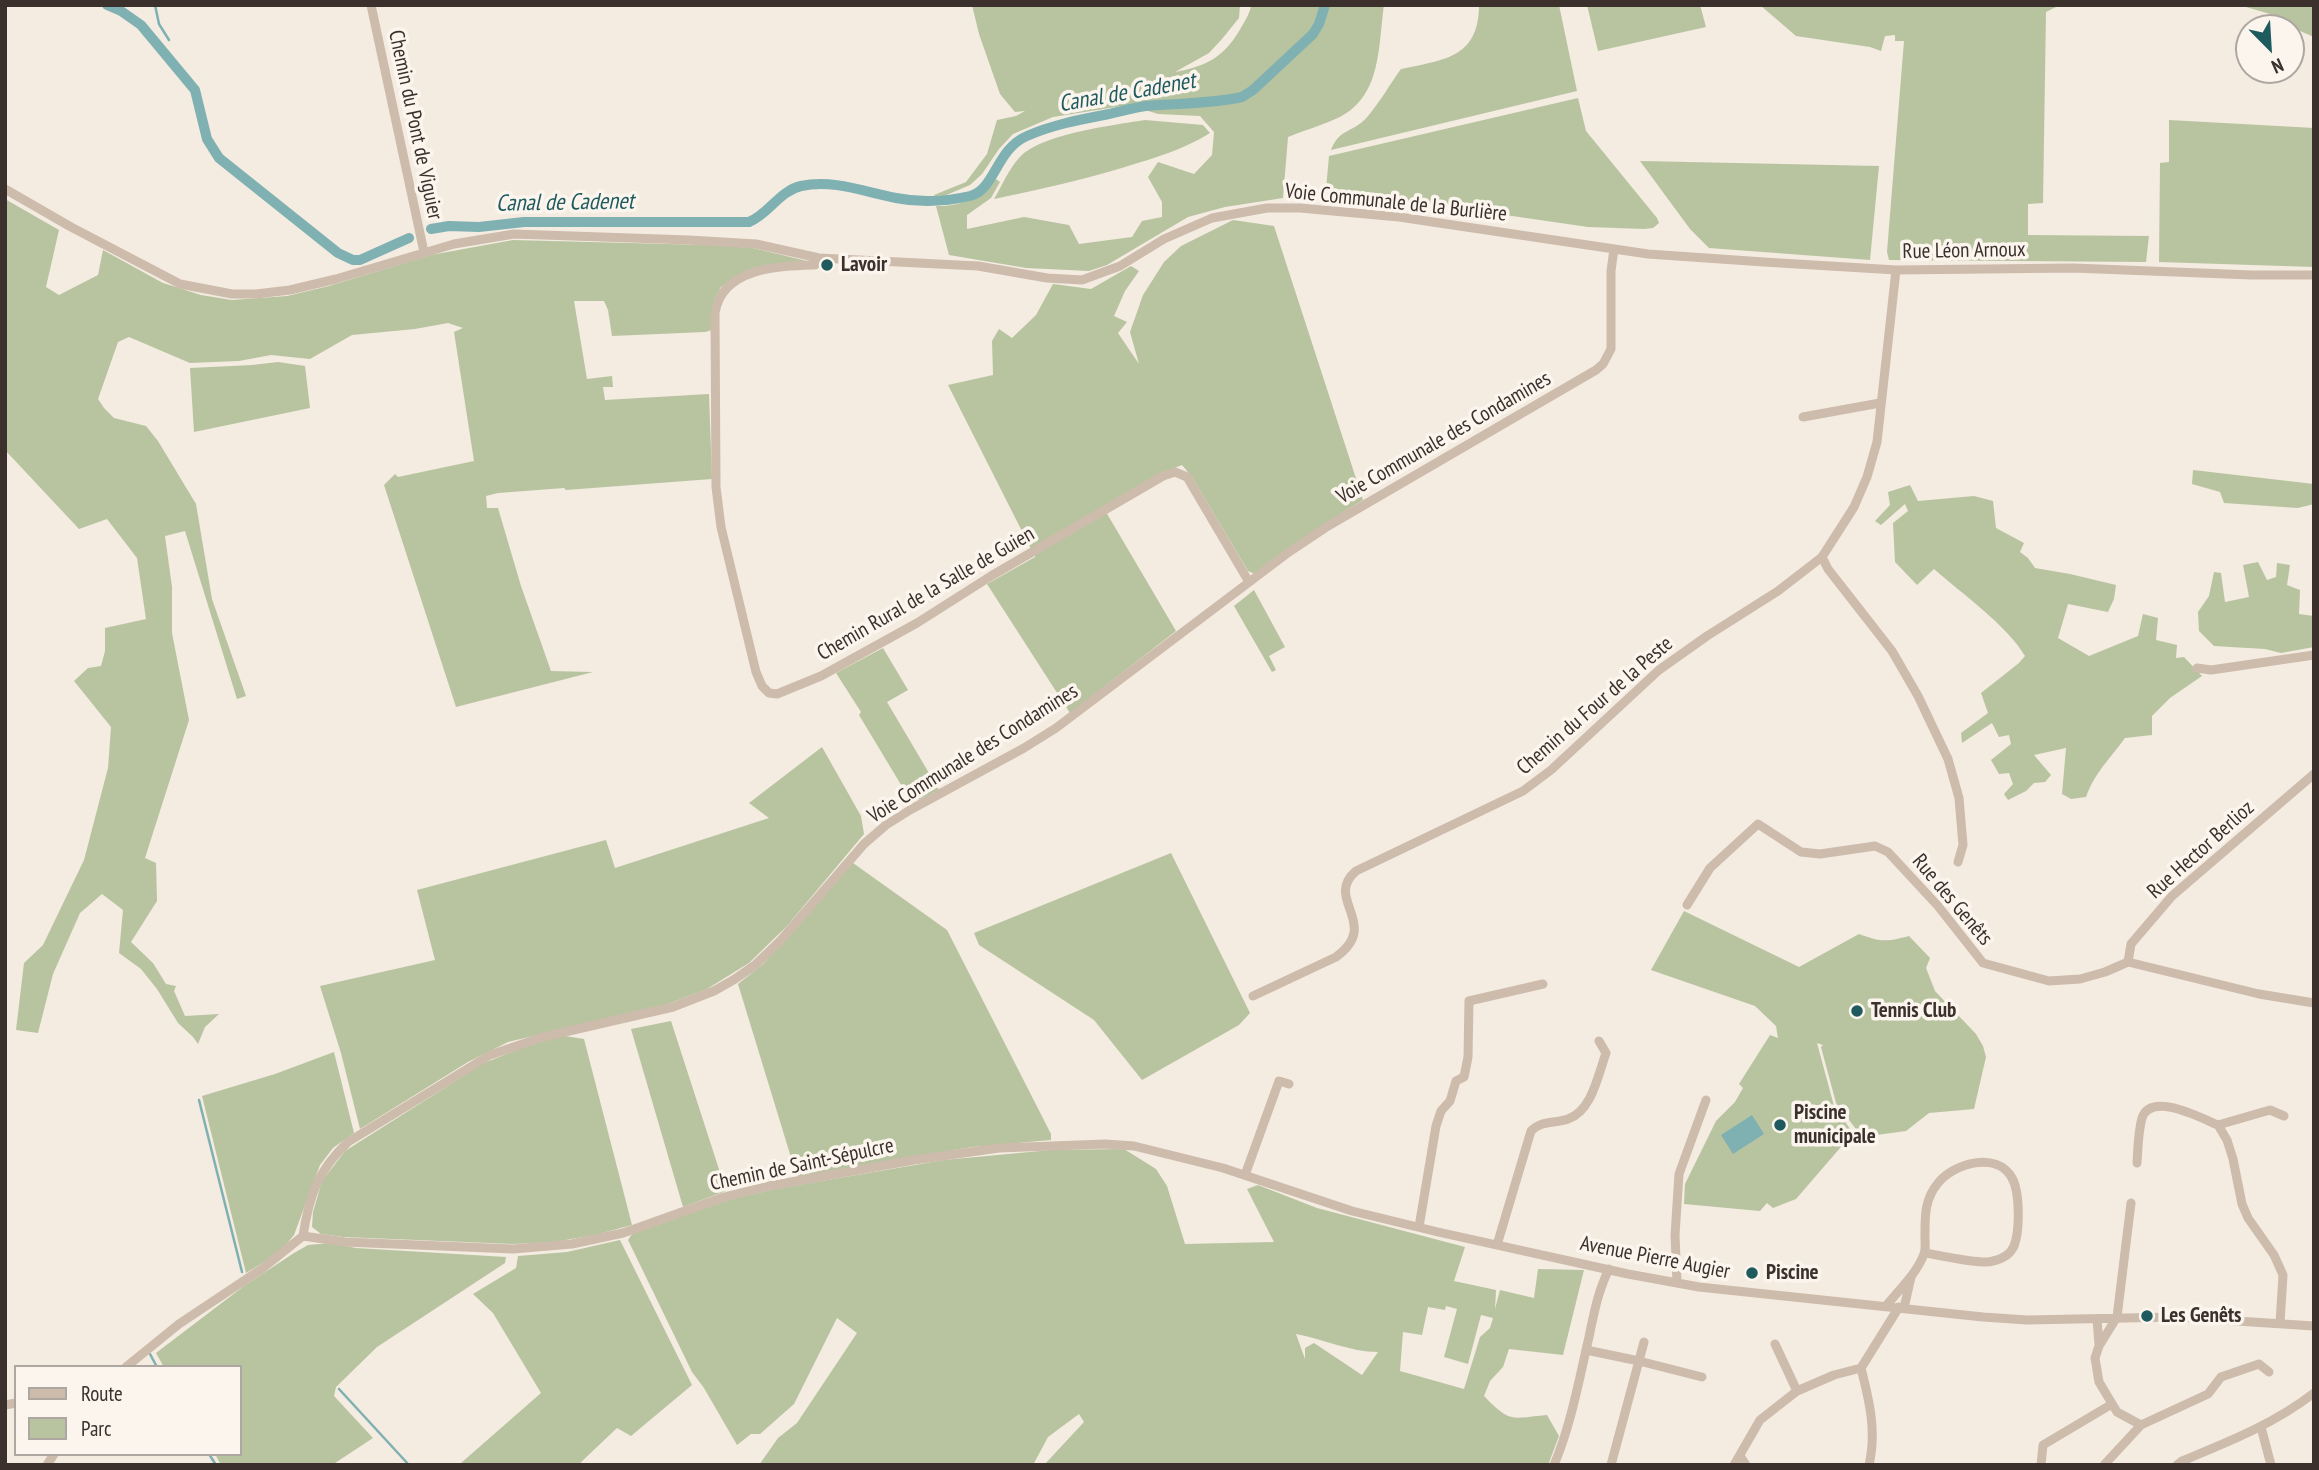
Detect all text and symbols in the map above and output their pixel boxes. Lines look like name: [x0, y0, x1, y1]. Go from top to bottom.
north arrow: [2235, 14, 2305, 84]
street label: Chemin du Pont de Viguier: [383, 28, 447, 222]
text: N: [2268, 53, 2287, 79]
water label: Canal de Cadenet: [1057, 67, 1197, 119]
street label: Voie Communale de la Burlière: [1284, 179, 1508, 227]
water label: Canal de Cadenet: [496, 188, 634, 218]
street label: Rue Léon Arnoux: [1902, 237, 2026, 265]
place label: Lavoir: [841, 252, 887, 278]
marker: Lavoir: [819, 257, 835, 273]
street label: Voie Communale des Condamines: [1332, 366, 1556, 510]
street label: Chemin Rural de la Salle de Guien: [813, 521, 1039, 667]
street label: Chemin du Four de la Peste: [1512, 632, 1678, 780]
street label: Voie Communale des Condamines: [863, 679, 1083, 829]
street label: Rue Hector Berlioz: [2143, 796, 2259, 904]
street label: Rue des Genêts: [1907, 849, 1997, 951]
place label: Tennis Club: [1871, 998, 1956, 1024]
marker: Tennis Club: [1849, 1003, 1865, 1019]
place label: Piscine municipale: [1794, 1100, 1876, 1150]
marker: Piscine municipale: [1772, 1117, 1788, 1133]
street label: Chemin de Saint-Sépulcre: [708, 1133, 896, 1197]
street label: Avenue Pierre Augier: [1578, 1231, 1732, 1285]
place label: Piscine: [1766, 1260, 1819, 1286]
marker: Piscine: [1744, 1265, 1760, 1281]
place label: Les Genêts: [2161, 1303, 2241, 1329]
marker: Les Genêts: [2139, 1308, 2155, 1324]
legend: [14, 1365, 242, 1456]
text: Route: [81, 1380, 123, 1407]
text: Parc: [81, 1415, 112, 1442]

